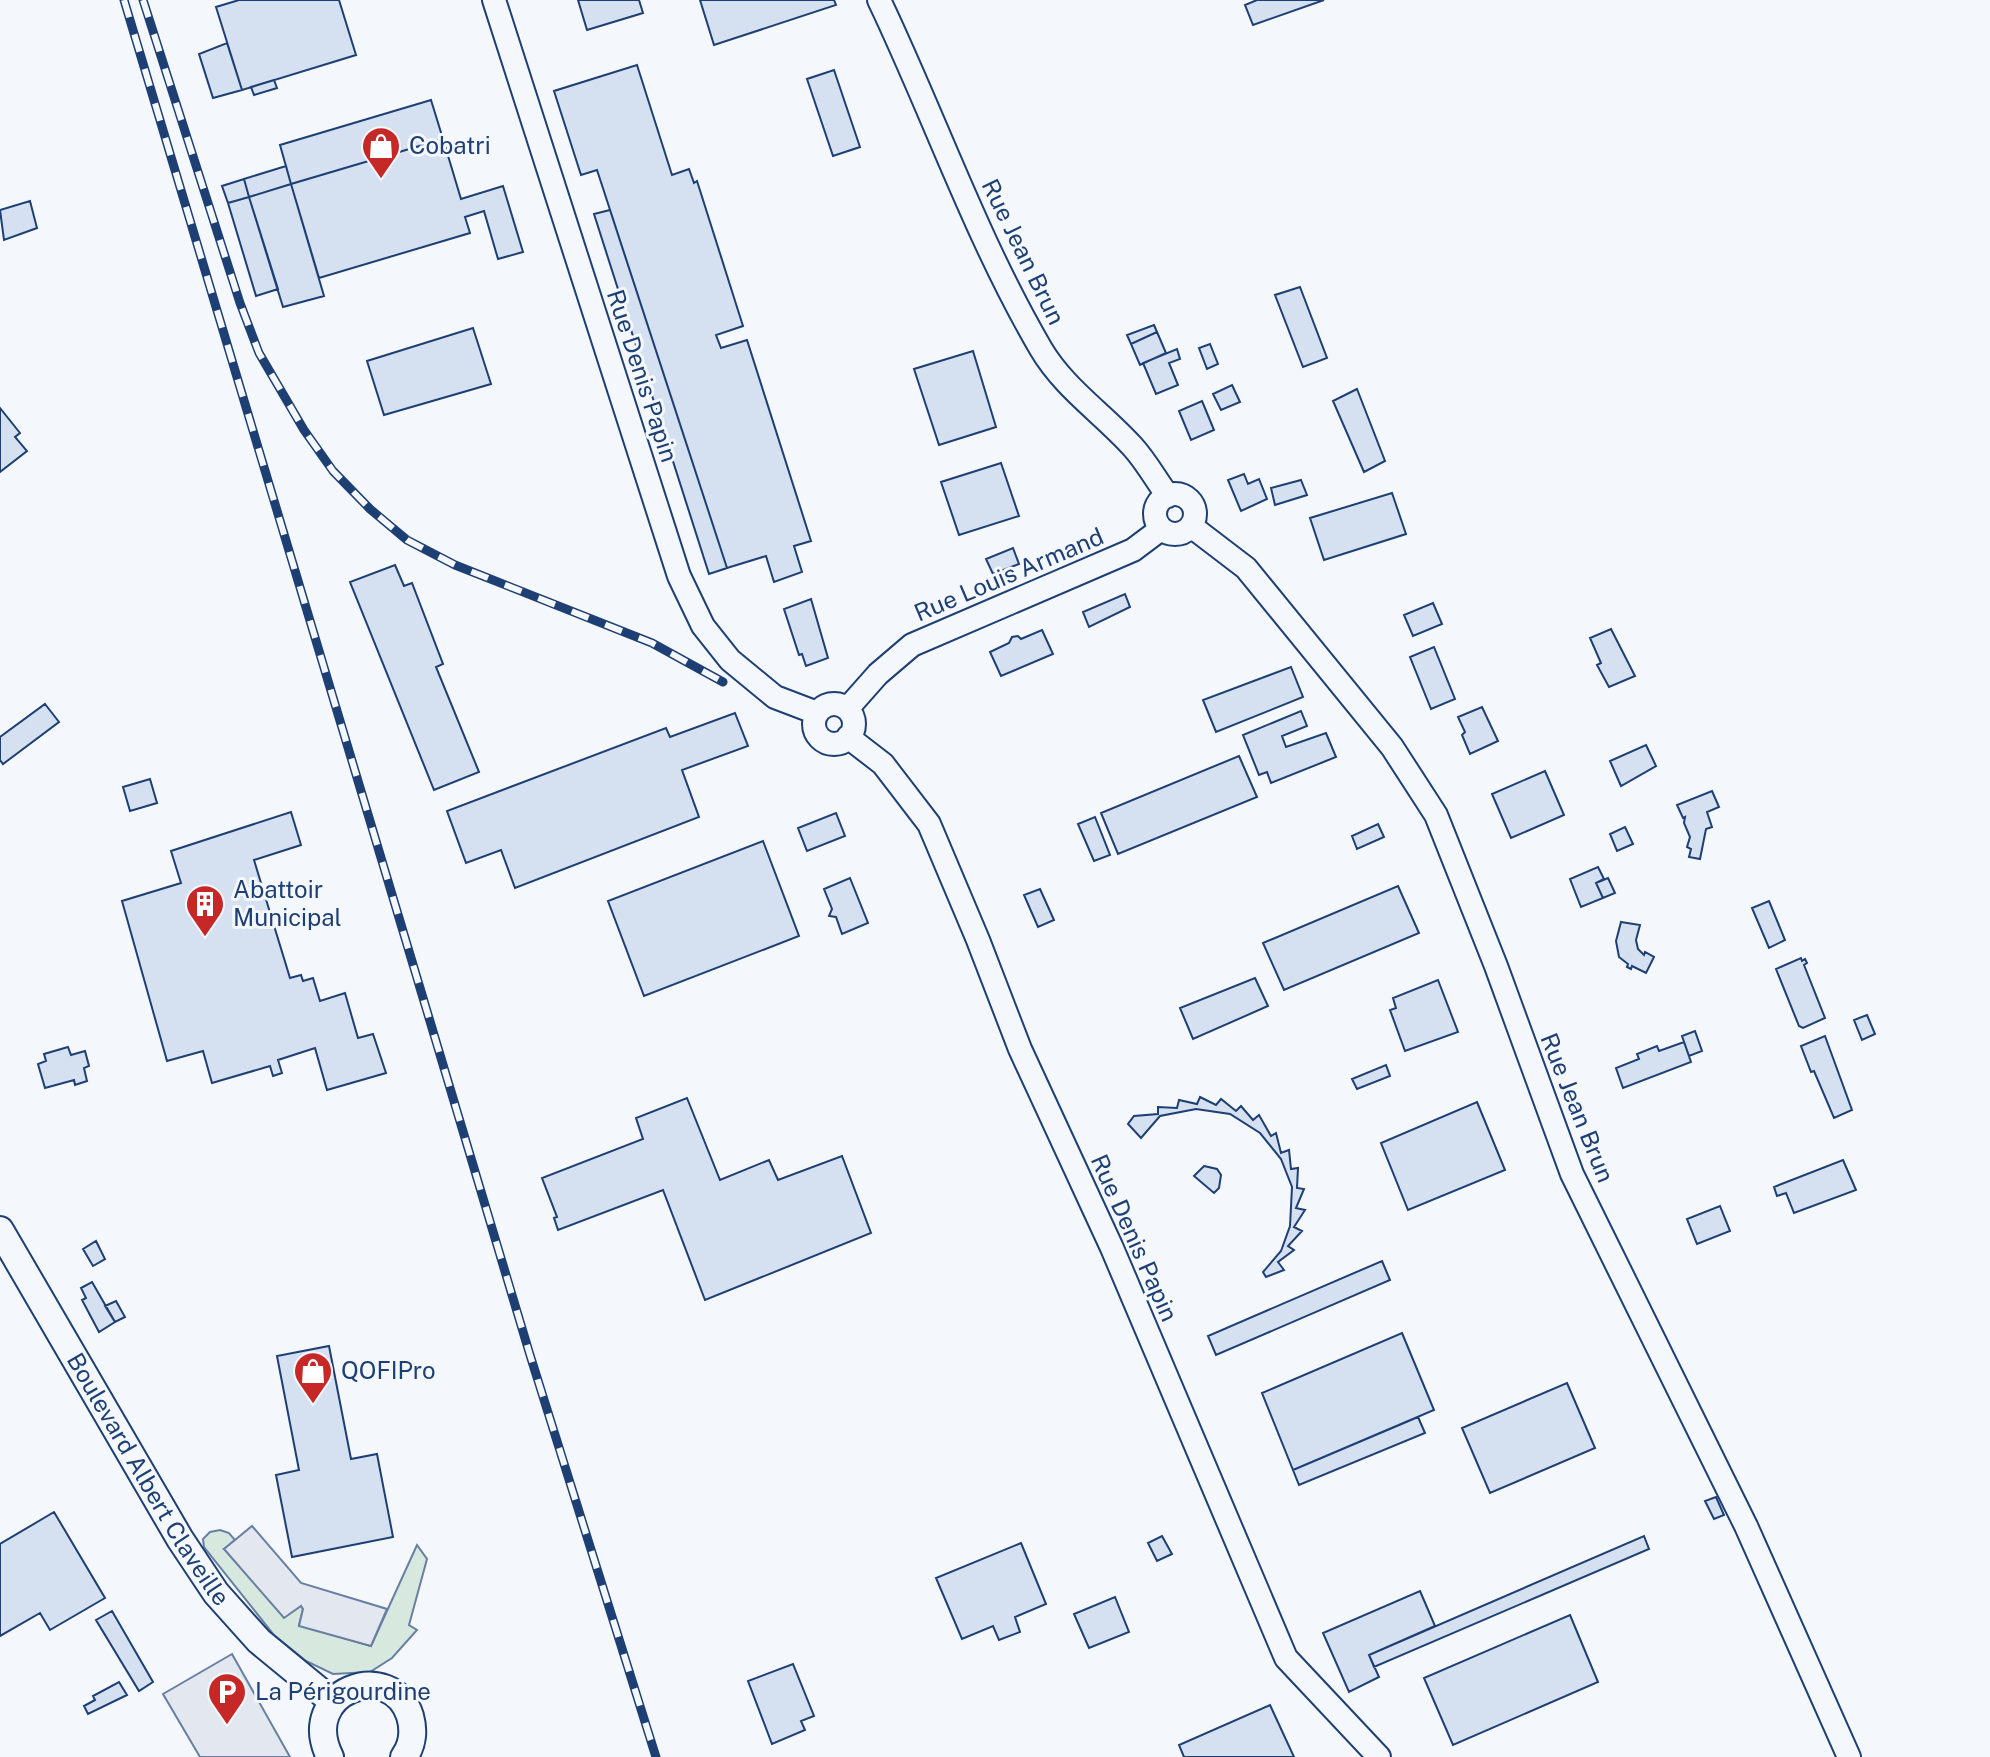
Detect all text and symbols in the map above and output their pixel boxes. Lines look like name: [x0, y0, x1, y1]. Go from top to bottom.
shop icon: Cobatri: [360, 125, 402, 180]
place label: Cobatri: [409, 131, 491, 159]
street label: Rue Jean Brun: [977, 174, 1071, 329]
street label: Rue Denis Papin: [602, 286, 684, 465]
street label: Rue Louis Armand: [910, 522, 1107, 627]
place label: Abattoir Municipal: [233, 875, 342, 931]
building icon: Abattoir Municipal: [184, 883, 226, 938]
street label: Rue Jean Brun: [1535, 1029, 1621, 1186]
street label: Rue Denis Papin: [1086, 1150, 1184, 1325]
street label: Boulevard Albert Claveille: [62, 1348, 236, 1611]
shop icon: QOFIPro: [292, 1350, 334, 1405]
place label: QOFIPro: [341, 1356, 436, 1384]
parking icon: La Périgourdine: [206, 1671, 248, 1726]
place label: La Périgourdine: [255, 1677, 431, 1705]

